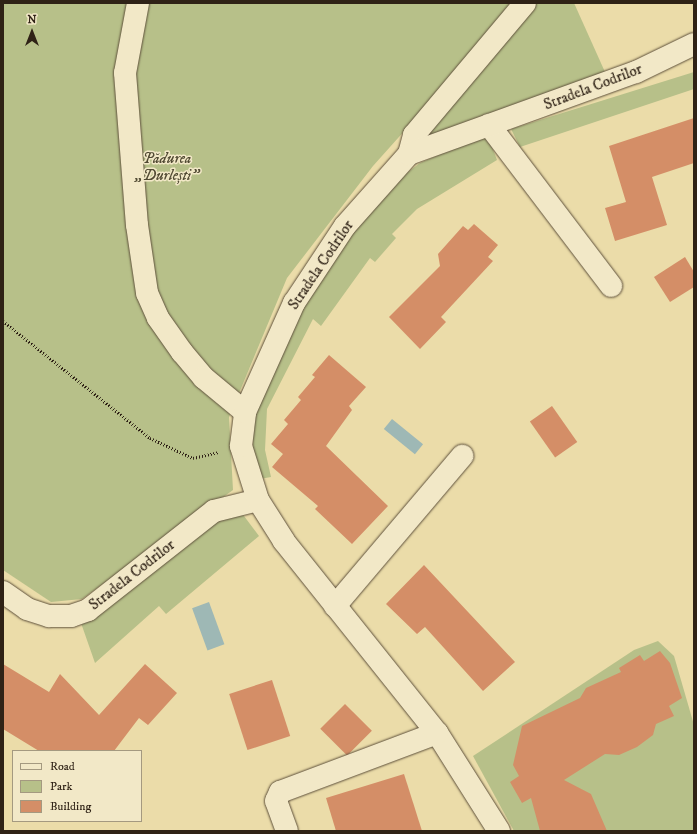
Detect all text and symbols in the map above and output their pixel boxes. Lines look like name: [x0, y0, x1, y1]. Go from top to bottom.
north arrow: [12, 12, 52, 52]
text: N: [27, 13, 37, 27]
street label: Stradela Codrilor: [541, 60, 645, 114]
park label: Pădurea „Durlești”: [136, 149, 198, 184]
street label: Stradela Codrilor: [284, 217, 358, 313]
street label: Stradela Codrilor: [86, 536, 178, 614]
legend: [12, 750, 142, 822]
text: Road: [50, 759, 75, 774]
text: Park: [50, 779, 72, 794]
text: Building: [50, 799, 91, 814]

